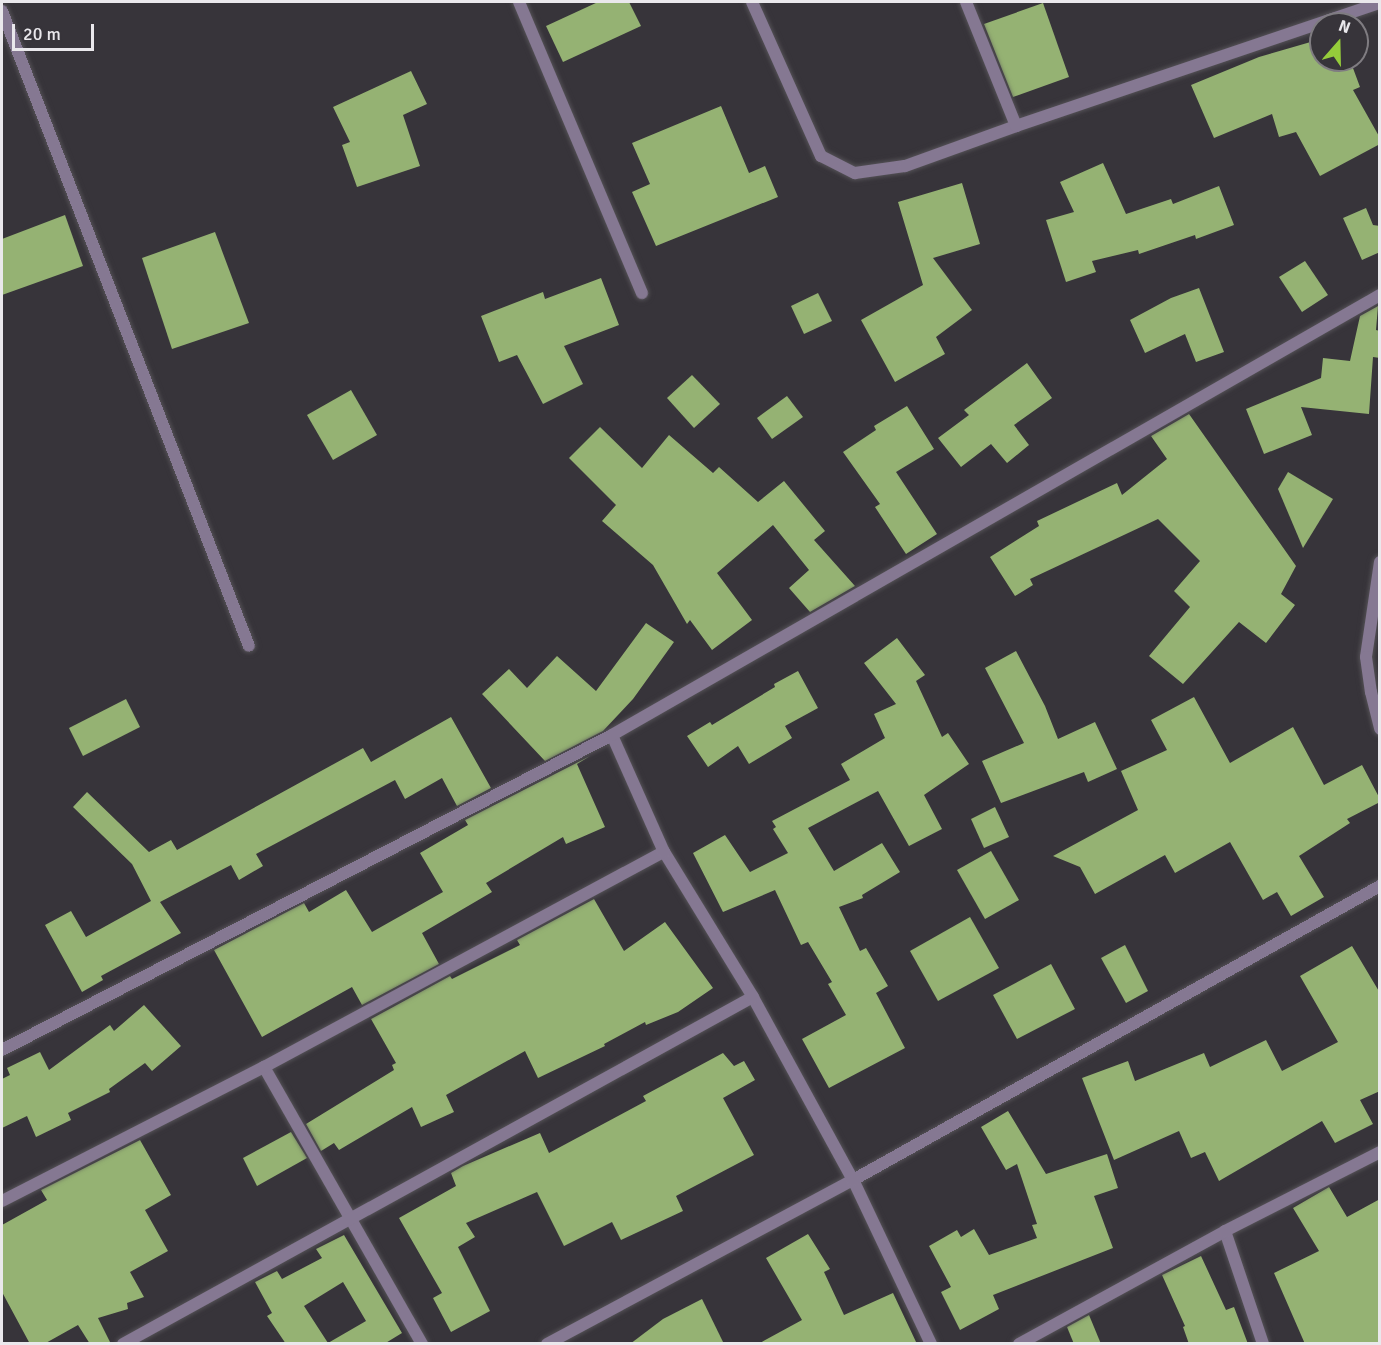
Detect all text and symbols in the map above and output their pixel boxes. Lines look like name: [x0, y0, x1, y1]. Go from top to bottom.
scale bar: [15, 12, 98, 50]
north arrow: [1309, 12, 1369, 72]
text: N: [1336, 16, 1353, 38]
text: 20 m: [23, 23, 61, 45]

